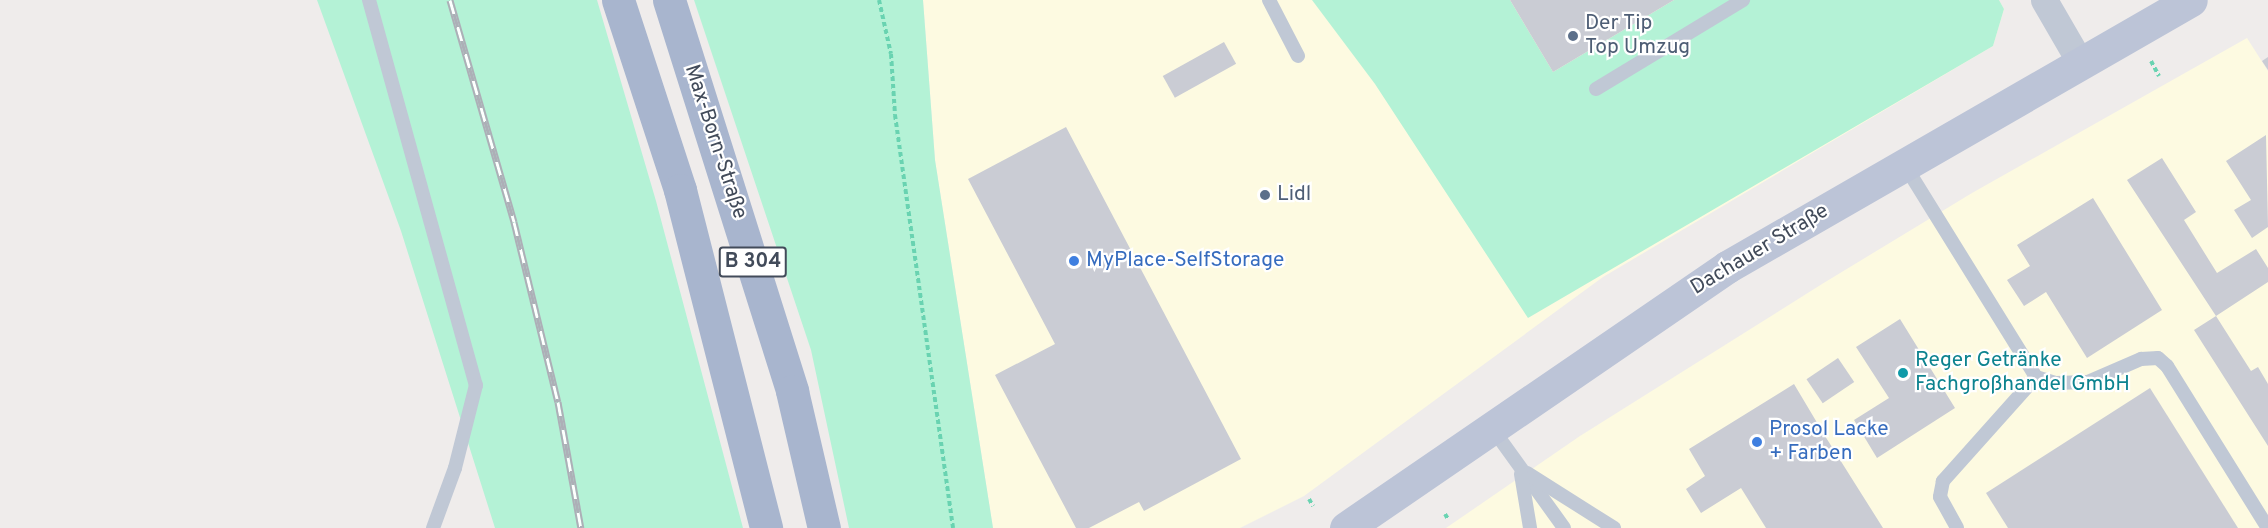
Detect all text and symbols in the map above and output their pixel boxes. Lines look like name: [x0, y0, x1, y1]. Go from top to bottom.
place label: Der Tip Top Umzug: [1585, 11, 1690, 61]
marker: Der Tip Top Umzug: [1566, 29, 1580, 43]
street label: Max-Born-Straße: [678, 62, 752, 222]
place label: Lidl: [1277, 182, 1311, 208]
marker: Lidl: [1258, 188, 1272, 202]
street label: Dachauer Straße: [1687, 199, 1833, 301]
road number: B 304: [718, 245, 788, 279]
place label: MyPlace-SelfStorage: [1086, 248, 1284, 274]
marker: MyPlace-SelfStorage: [1067, 254, 1081, 268]
place label: Reger Getränke Fachgroßhandel GmbH: [1915, 348, 2130, 398]
marker: Reger Getränke Fachgroßhandel GmbH: [1896, 366, 1910, 380]
place label: Prosol Lacke + Farben: [1769, 417, 1889, 467]
marker: Prosol Lacke + Farben: [1750, 435, 1764, 449]

